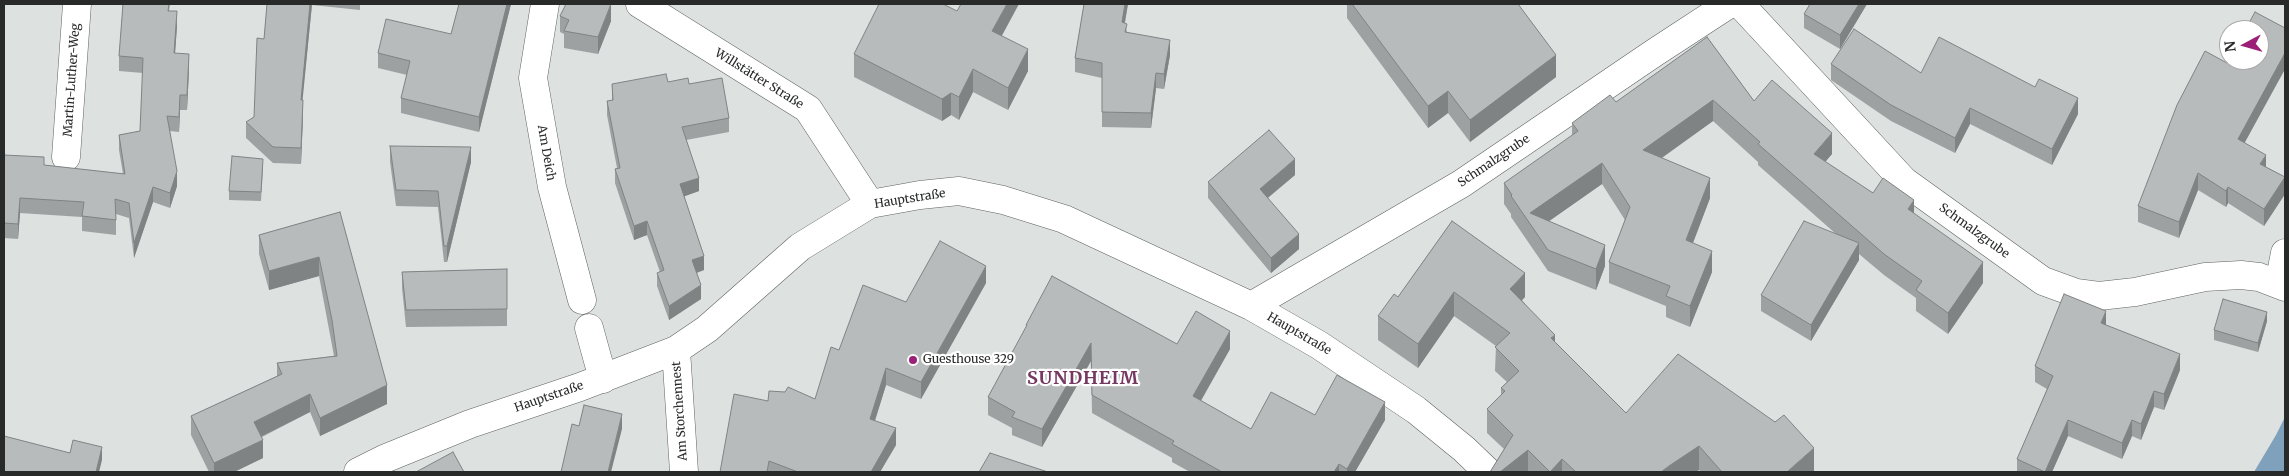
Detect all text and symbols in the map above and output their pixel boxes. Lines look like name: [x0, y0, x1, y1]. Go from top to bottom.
north arrow: [2219, 20, 2269, 70]
street label: Martin-Luther-Weg: [61, 23, 83, 137]
text: N: [2221, 40, 2240, 53]
street label: Willstätter Straße: [712, 46, 806, 112]
street label: Am Deich: [534, 124, 558, 182]
street label: Schmalzgrube: [1455, 132, 1533, 190]
street label: Hauptstraße: [873, 186, 947, 212]
street label: Schmalzgrube: [1936, 201, 2012, 261]
street label: Hauptstraße: [1264, 310, 1334, 358]
place label: Guesthouse 329: [923, 353, 1014, 367]
marker: Guesthouse 329: [907, 354, 919, 366]
street label: Am Storchennest: [669, 361, 691, 461]
district label: SUNDHEIM: [1026, 368, 1140, 390]
street label: Hauptstraße: [513, 378, 585, 416]

